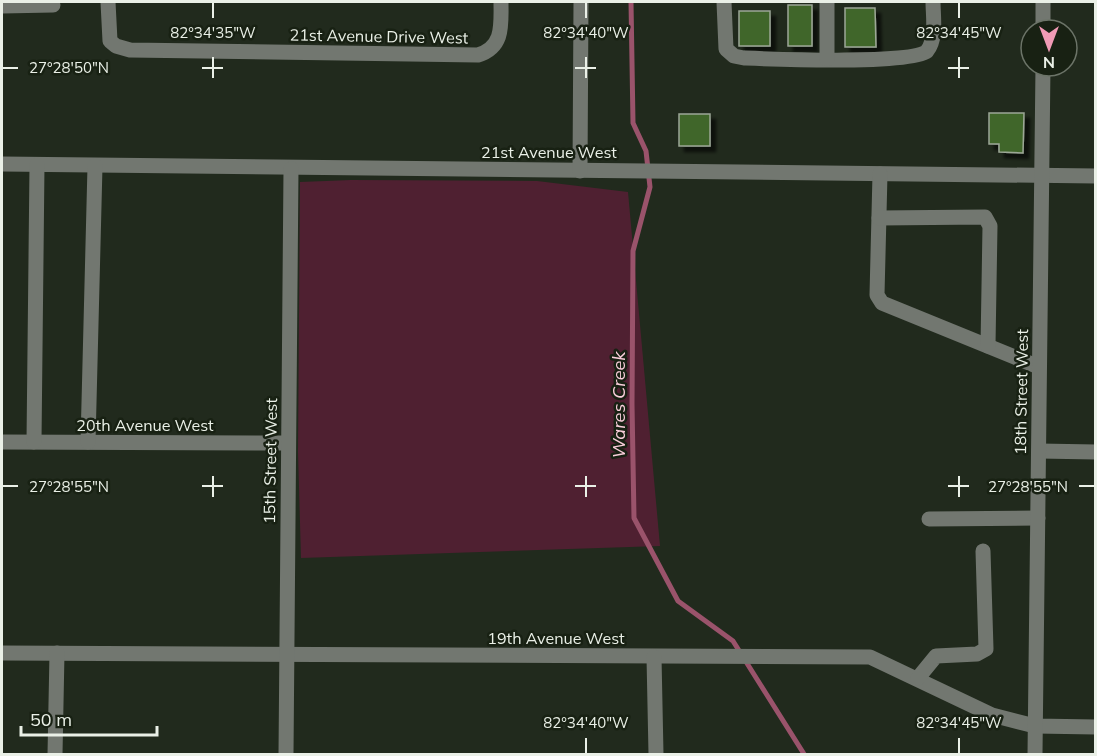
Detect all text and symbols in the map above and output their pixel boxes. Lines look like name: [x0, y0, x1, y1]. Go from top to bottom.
north arrow: [1019, 18, 1079, 78]
text: 82°34'35"W: [170, 23, 256, 42]
text: 82°34'40"W: [543, 23, 629, 42]
text: 82°34'45"W: [916, 23, 1002, 42]
street label: 21st Avenue Drive West: [290, 24, 469, 48]
text: N: [1043, 53, 1055, 73]
text: 27°28'50"N: [29, 58, 109, 77]
street label: 21st Avenue West: [481, 142, 617, 162]
street label: 18th Street West: [1010, 329, 1032, 455]
water label: Wares Creek: [607, 351, 630, 459]
street label: 15th Street West: [259, 398, 281, 524]
street label: 20th Avenue West: [76, 415, 214, 435]
text: 27°28'55"N: [29, 477, 109, 496]
text: 27°28'55"N: [988, 477, 1068, 496]
street label: 19th Avenue West: [487, 628, 625, 648]
scale bar: [21, 699, 158, 737]
text: 50 m: [30, 708, 72, 731]
text: 82°34'40"W: [543, 713, 629, 732]
text: 82°34'45"W: [916, 713, 1002, 732]

